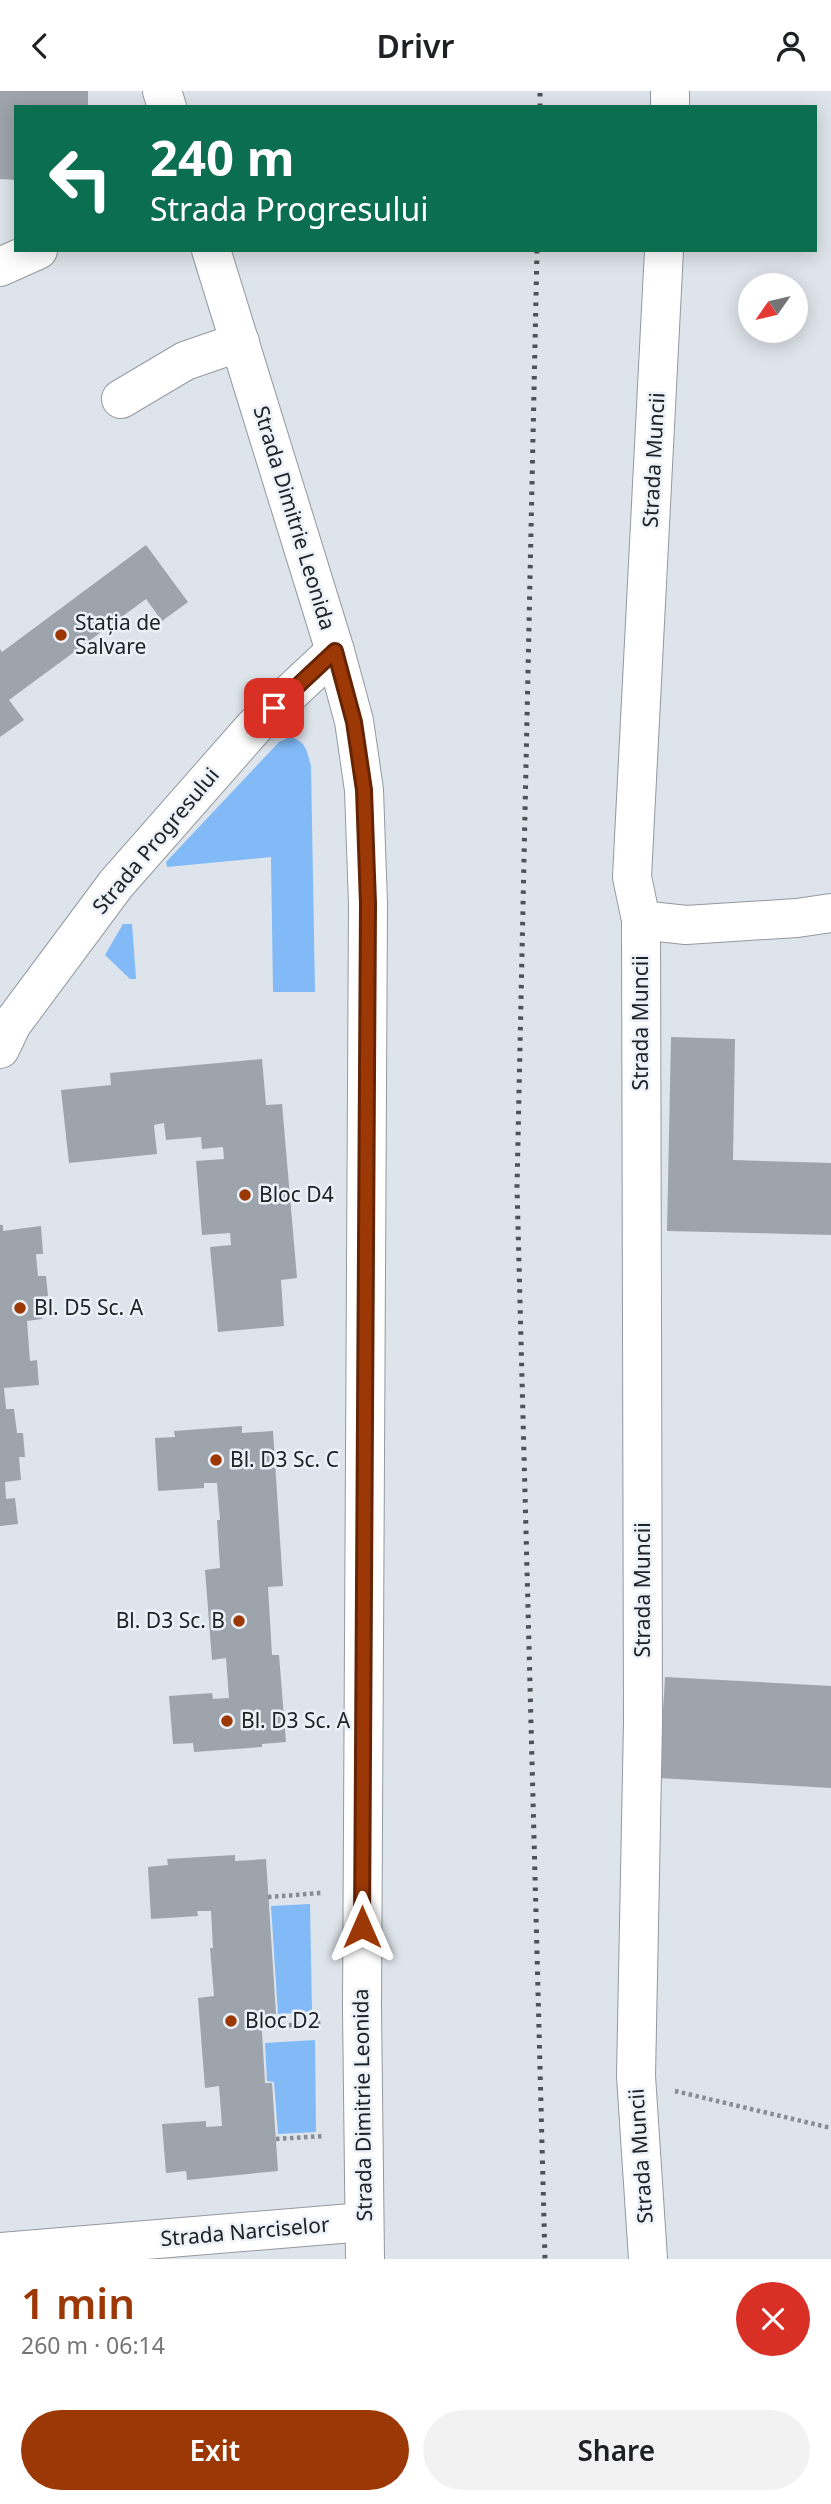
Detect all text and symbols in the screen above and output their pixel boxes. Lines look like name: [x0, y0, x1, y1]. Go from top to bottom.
text: Drivr: [377, 24, 454, 67]
icon: back: [21, 27, 59, 65]
icon: person: [772, 27, 810, 65]
text: 240 m: [150, 124, 295, 190]
icon: left: [35, 133, 126, 224]
text: Strada Progresului: [150, 187, 429, 230]
north arrow: [738, 273, 808, 343]
map controls: [738, 273, 808, 343]
street label: Strada Muncii: [635, 392, 671, 528]
street label: Strada Dimitrie Leonida: [248, 402, 342, 633]
place label: Stația de Salvare: [75, 608, 161, 660]
marker: Stația de Salvare: [53, 627, 69, 643]
pin: [244, 678, 304, 738]
icon: arrive: [255, 689, 293, 727]
street label: Strada Progresului: [86, 761, 225, 919]
street label: Strada Muncii: [626, 955, 654, 1091]
place label: Bloc D4: [259, 1180, 334, 1208]
marker: Bloc D4: [237, 1187, 253, 1203]
place label: Bl. D5 Sc. A: [34, 1293, 144, 1321]
marker: Bl. D5 Sc. A: [12, 1300, 28, 1316]
place label: Bl. D3 Sc. C: [230, 1445, 339, 1473]
marker: Bl. D3 Sc. C: [208, 1452, 224, 1468]
street label: Strada Muncii: [628, 1522, 656, 1658]
place label: Bl. D3 Sc. B: [116, 1606, 225, 1634]
marker: Bl. D3 Sc. B: [231, 1613, 247, 1629]
place label: Bl. D3 Sc. A: [241, 1706, 351, 1734]
marker: Bl. D3 Sc. A: [219, 1713, 235, 1729]
position arrow: [325, 1890, 399, 1964]
street label: Strada Dimitrie Leonida: [346, 1988, 378, 2222]
place label: Bloc D2: [245, 2006, 320, 2034]
marker: Bloc D2: [223, 2013, 239, 2029]
street label: Strada Muncii: [621, 2088, 659, 2224]
street label: Strada Narciselor: [159, 2210, 331, 2252]
text: 1 min: [21, 2274, 135, 2331]
button: close: [736, 2282, 810, 2356]
text: 260 m · 06:14: [21, 2329, 165, 2361]
button: Exit: [21, 2410, 409, 2490]
button: Share: [423, 2410, 810, 2490]

